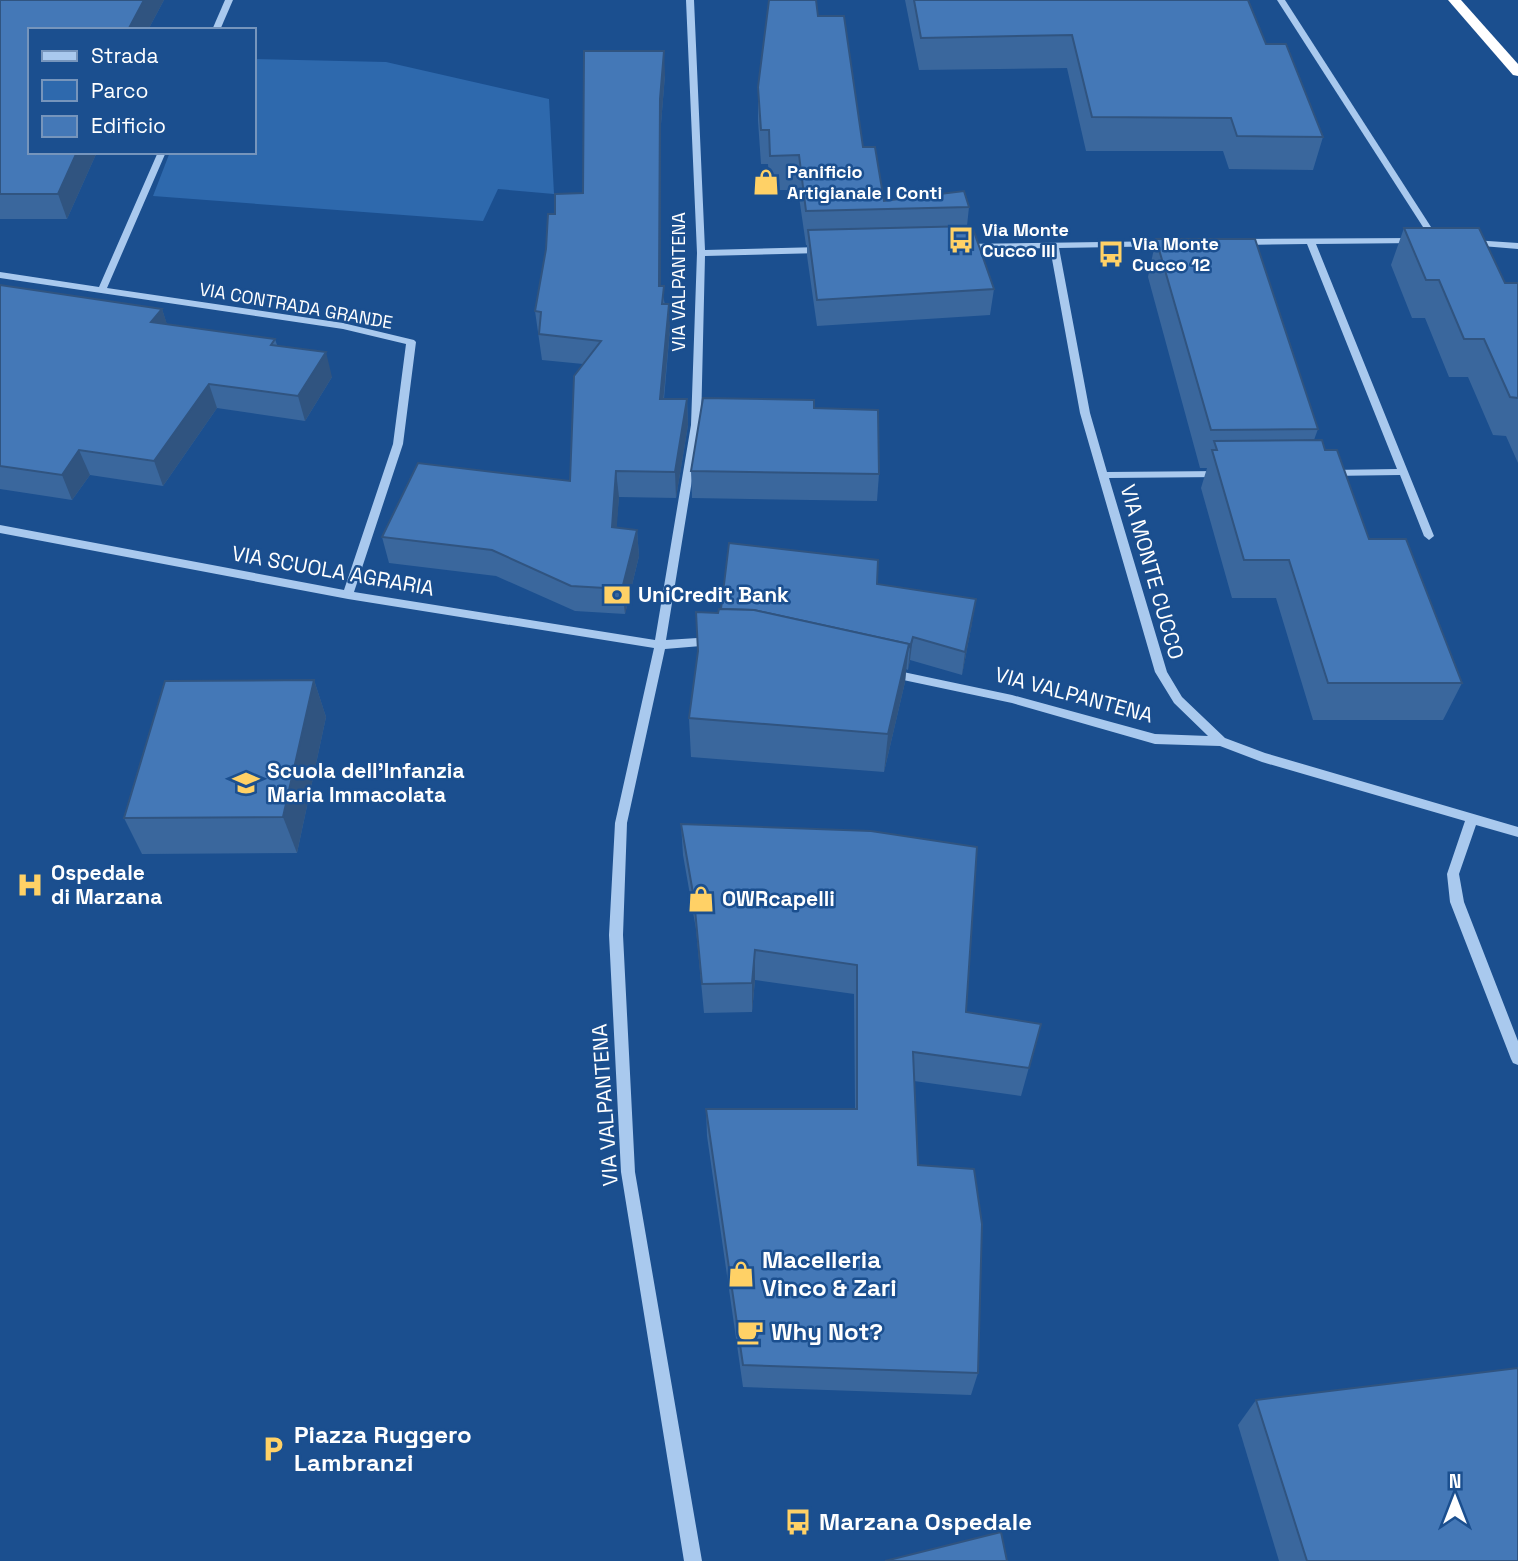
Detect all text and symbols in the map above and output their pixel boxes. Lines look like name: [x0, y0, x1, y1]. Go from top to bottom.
legend: [28, 28, 256, 154]
text: Strada: [91, 42, 158, 69]
text: Parco: [91, 77, 149, 104]
text: Edificio: [91, 112, 166, 139]
place label: Panificio Artigianale I Conti: [787, 160, 942, 204]
shop icon: Panificio Artigianale I Conti: [751, 167, 781, 197]
street label: VIA VALPANTENA: [667, 212, 690, 352]
place label: Via Monte Cucco III: [982, 218, 1069, 262]
bus stop icon: Via Monte Cucco III: [946, 225, 976, 255]
place label: Via Monte Cucco 12: [1132, 232, 1219, 276]
bus stop icon: Via Monte Cucco 12: [1096, 239, 1126, 269]
street label: VIA CONTRADA GRANDE: [197, 277, 395, 334]
street label: VIA MONTE CUCCO: [1115, 481, 1190, 662]
street label: VIA SCUOLA AGRARIA: [230, 539, 437, 602]
bank icon: UniCredit Bank: [602, 580, 632, 610]
place label: UniCredit Bank: [638, 581, 789, 608]
street label: VIA VALPANTENA: [992, 660, 1156, 729]
place label: Scuola dell'Infanzia Maria Immacolata: [267, 757, 465, 808]
school or university icon: Scuola dell'Infanzia Maria Immacolata: [231, 768, 261, 798]
place label: Ospedale di Marzana: [51, 859, 162, 910]
hospital icon: Ospedale di Marzana: [15, 870, 45, 900]
shop icon: OWRcapelli: [686, 884, 716, 914]
place label: OWRcapelli: [722, 885, 835, 912]
street label: VIA VALPANTENA: [585, 1023, 624, 1187]
place label: Macelleria Vinco & Zari: [762, 1244, 897, 1303]
shop icon: Macelleria Vinco & Zari: [726, 1259, 756, 1289]
place label: Why Not?: [771, 1316, 883, 1347]
cafe icon: Why Not?: [735, 1317, 765, 1347]
place label: Piazza Ruggero Lambranzi: [294, 1419, 472, 1478]
parking icon: Piazza Ruggero Lambranzi: [258, 1434, 288, 1464]
north arrow: [1420, 1463, 1490, 1533]
text: N: [1449, 1469, 1461, 1494]
place label: Marzana Ospedale: [819, 1506, 1032, 1537]
bus stop icon: Marzana Ospedale: [783, 1507, 813, 1537]

